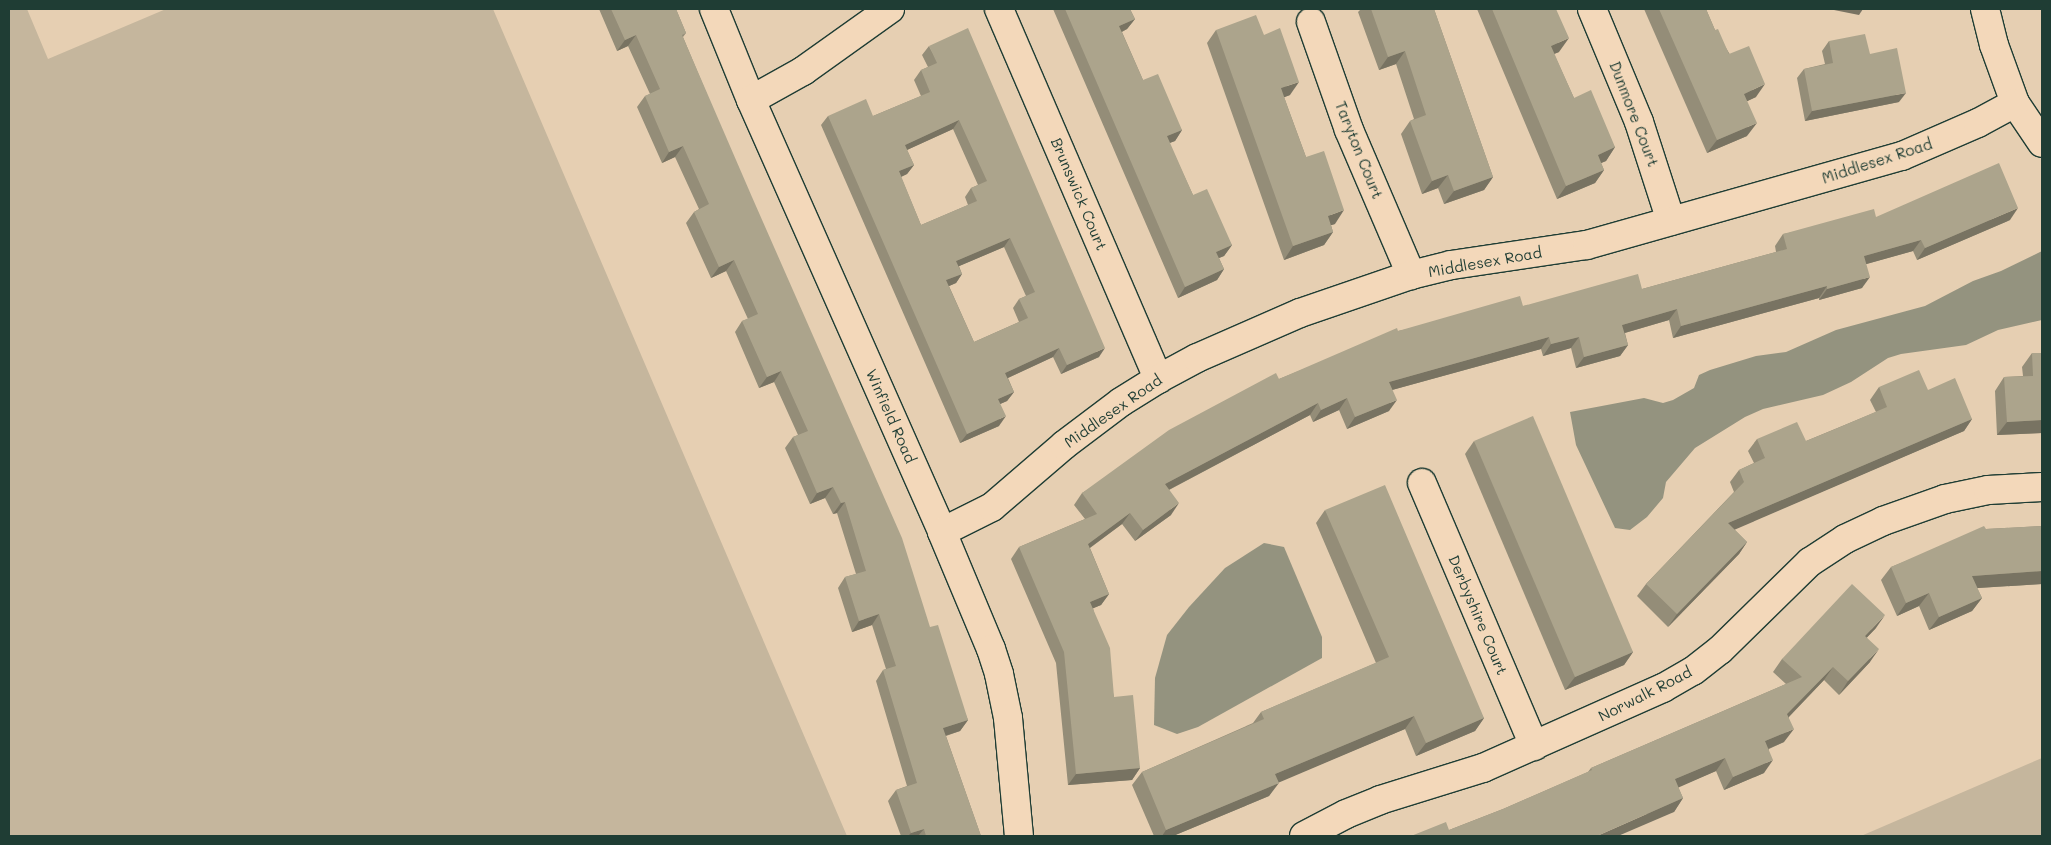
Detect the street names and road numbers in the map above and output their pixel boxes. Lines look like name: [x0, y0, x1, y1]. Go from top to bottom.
street label: Dunmore Court: [1606, 59, 1662, 169]
street label: Taryton Court: [1331, 99, 1387, 201]
street label: Brunswick Court: [1047, 135, 1111, 253]
street label: Middlesex Road: [1820, 135, 1934, 187]
street label: Middlesex Road: [1427, 243, 1543, 281]
street label: Winfield Road: [862, 366, 920, 466]
street label: Middlesex Road: [1061, 371, 1165, 451]
street label: Derbyshire Court: [1445, 552, 1511, 678]
street label: Norwalk Road: [1595, 663, 1695, 725]

